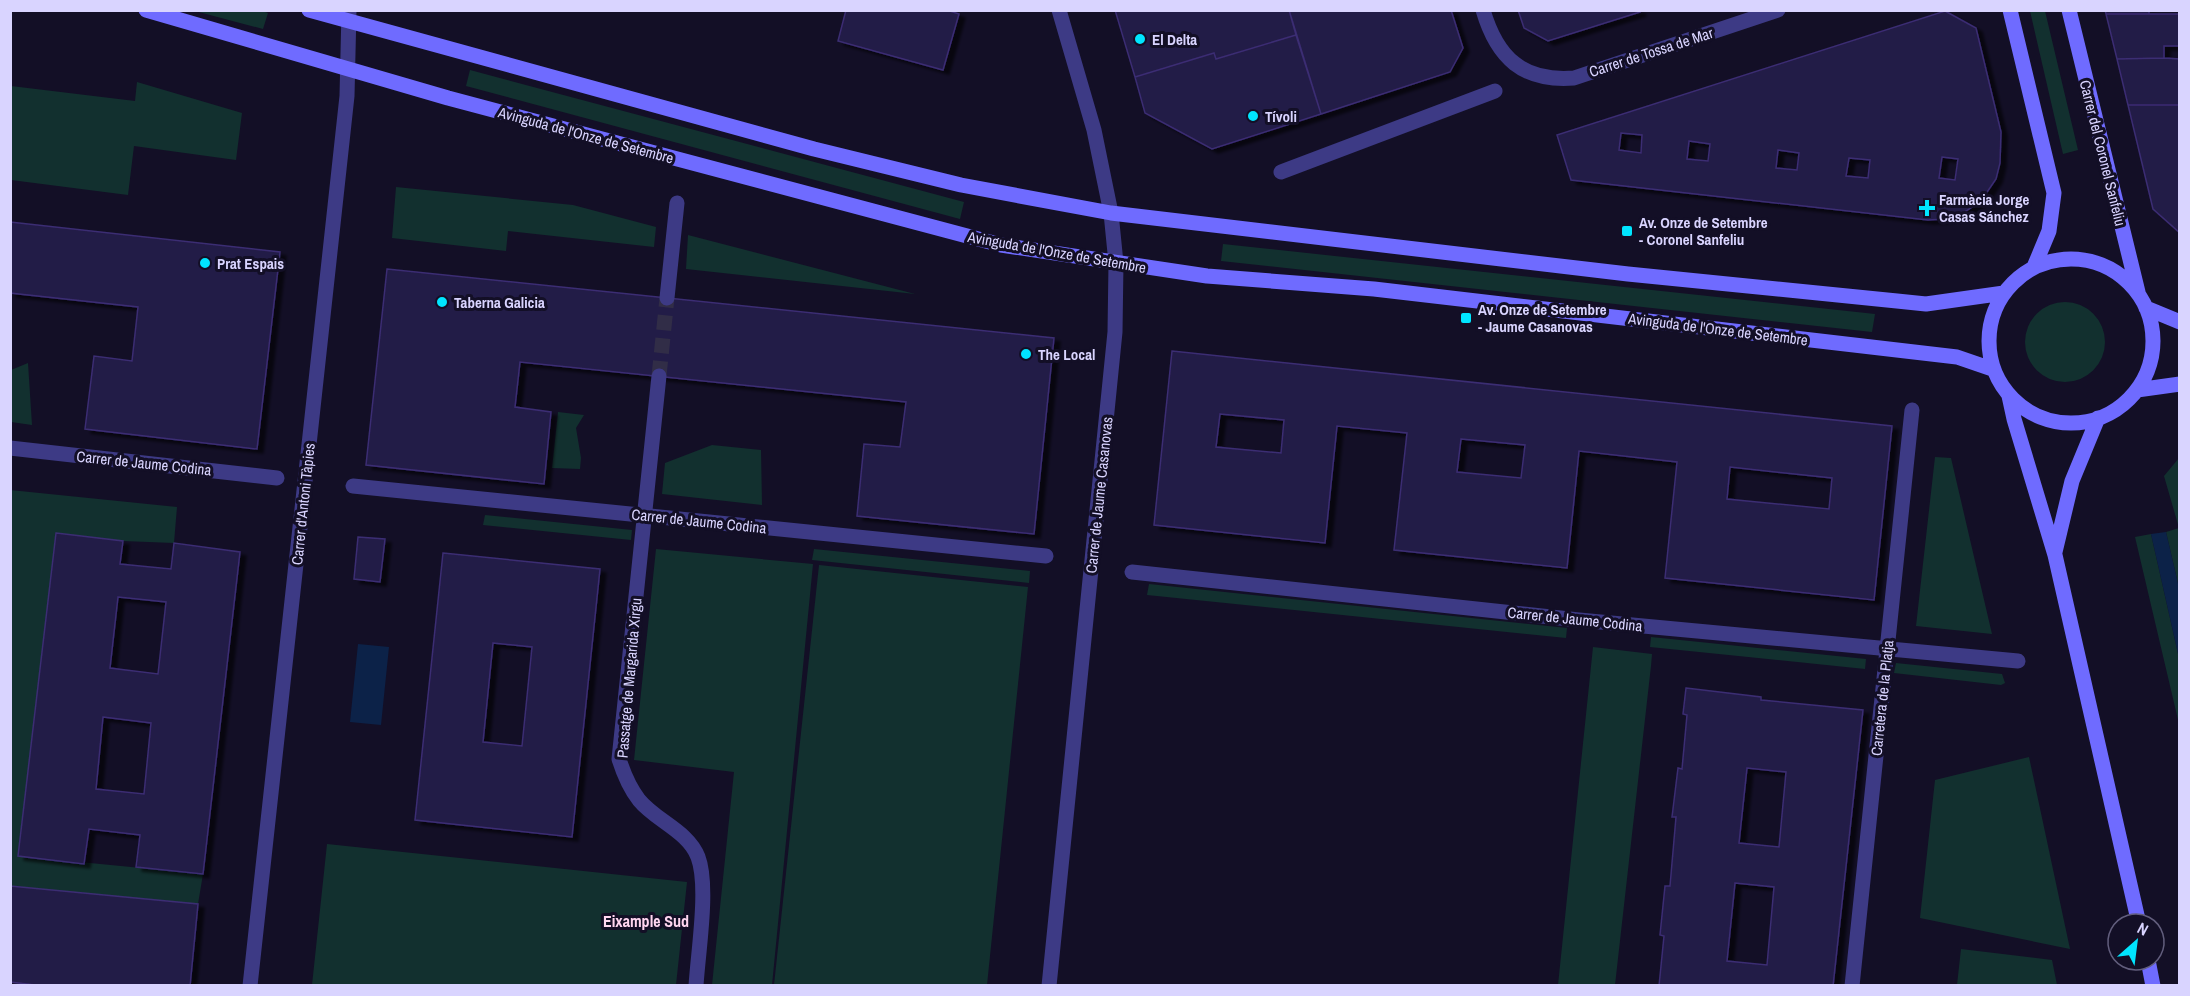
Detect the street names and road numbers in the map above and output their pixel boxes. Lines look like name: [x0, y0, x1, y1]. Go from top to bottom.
street label: Carrer de Tossa de Mar: [1586, 22, 1716, 82]
street label: Carrer del Coronel Sanfeliu: [2075, 78, 2131, 228]
street label: Avinguda de l'Onze de Setembre: [495, 101, 676, 169]
street label: Avinguda de l'Onze de Setembre: [965, 226, 1148, 278]
street label: Avinguda de l'Onze de Setembre: [1626, 307, 1809, 350]
street label: Carrer de Jaume Casanovas: [1080, 416, 1118, 574]
street label: Carrer d'Antoni Tàpies: [286, 442, 320, 566]
street label: Carrer de Jaume Codina: [76, 445, 213, 481]
street label: Carrer de Jaume Codina: [631, 503, 768, 539]
street label: Passatge de Margarida Xirgu: [612, 597, 646, 759]
street label: Carrer de Jaume Codina: [1507, 601, 1644, 637]
street label: Carretera de la Platja: [1865, 639, 1899, 757]

